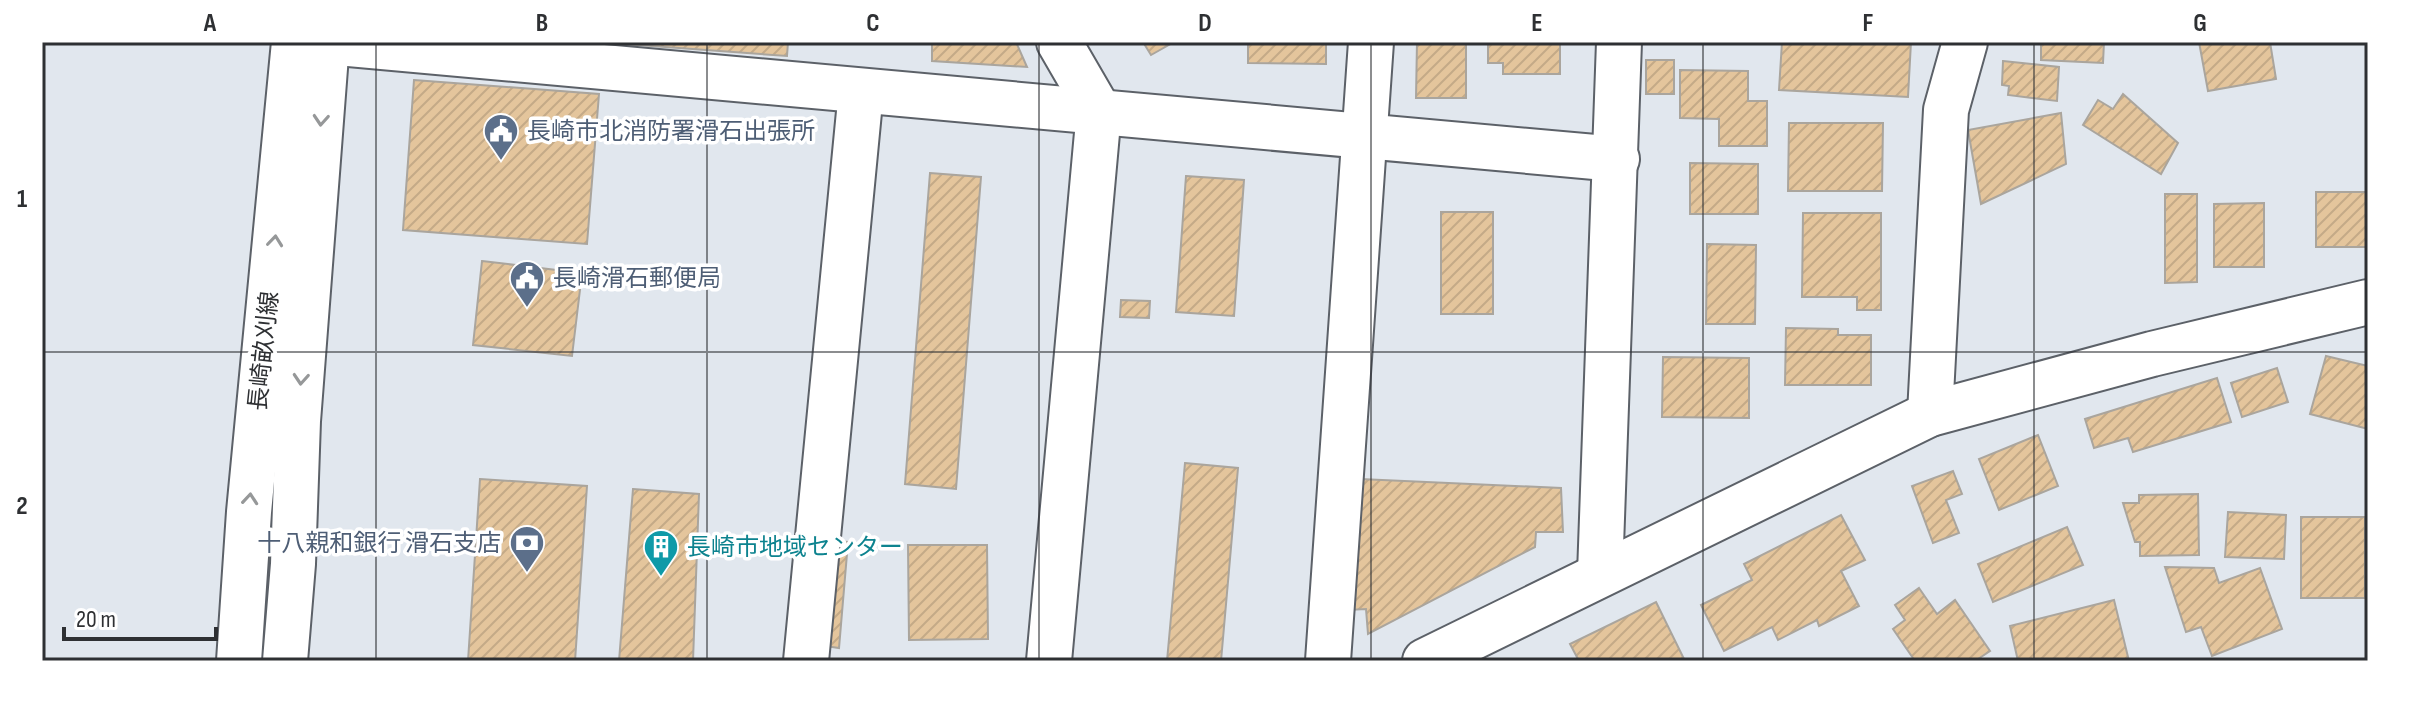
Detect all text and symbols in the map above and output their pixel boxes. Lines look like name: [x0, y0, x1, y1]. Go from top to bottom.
text: A: [203, 8, 217, 39]
text: B: [536, 8, 548, 39]
text: C: [866, 8, 880, 39]
text: D: [1198, 8, 1212, 39]
text: E: [1531, 8, 1543, 39]
text: F: [1863, 8, 1874, 39]
text: G: [2193, 8, 2207, 39]
public building icon: 長崎市北消防署滑石出張所: [482, 112, 520, 162]
one-way arrow: [313, 114, 330, 127]
place label: 長崎市北消防署滑石出張所: [527, 117, 815, 146]
text: 1: [17, 184, 27, 215]
one-way arrow: [266, 234, 283, 247]
public building icon: 長崎滑石郵便局: [508, 259, 546, 309]
place label: 長崎滑石郵便局: [553, 264, 721, 293]
street label: 長崎畝刈線: [243, 290, 285, 412]
one-way arrow: [293, 373, 310, 386]
text: 2: [16, 491, 28, 522]
one-way arrow: [241, 492, 258, 505]
bank icon: 十八親和銀行 滑石支店: [508, 524, 546, 574]
building icon: 長崎市地域センター: [642, 528, 680, 578]
place label: 十八親和銀行 滑石支店: [257, 529, 501, 558]
place label: 長崎市地域センター: [687, 533, 903, 562]
scale bar: [64, 591, 216, 641]
text: 20 m: [76, 605, 116, 634]

